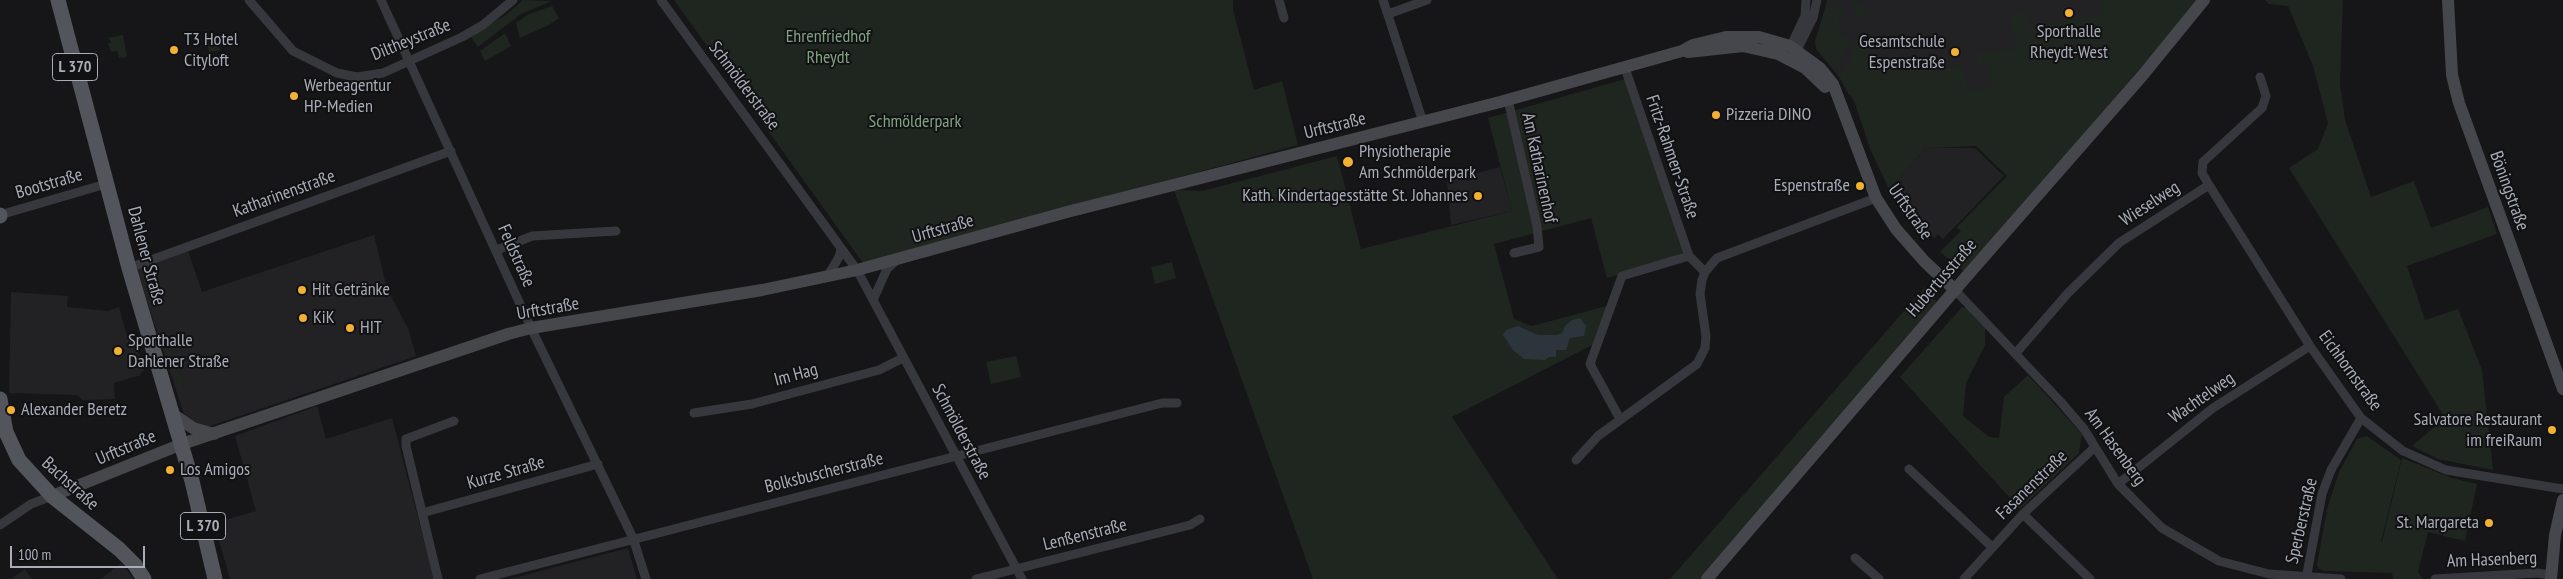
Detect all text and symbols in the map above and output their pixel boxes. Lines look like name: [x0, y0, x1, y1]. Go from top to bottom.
marker: Sporthalle Rheydt-West: [2063, 7, 2075, 19]
street label: Diltheystraße: [368, 14, 454, 66]
place label: Sporthalle Rheydt-West: [2030, 21, 2108, 64]
park label: Ehrenfriedhof Rheydt: [786, 26, 870, 68]
place label: T3 Hotel Cityloft: [184, 29, 238, 72]
place label: Gesamtschule Espenstraße: [1859, 31, 1945, 74]
street label: Schmölderstraße: [704, 37, 784, 135]
marker: T3 Hotel Cityloft: [168, 44, 180, 56]
marker: Gesamtschule Espenstraße: [1949, 46, 1961, 58]
road number: L 370: [52, 54, 98, 80]
place label: Werbeagentur HP-Medien: [304, 75, 391, 118]
marker: Werbeagentur HP-Medien: [288, 90, 300, 102]
street label: Fritz-Rahmen-Straße: [1641, 92, 1703, 222]
place label: Pizzeria DINO: [1726, 104, 1811, 126]
street label: Urftstraße: [1302, 108, 1368, 144]
marker: Pizzeria DINO: [1710, 109, 1722, 121]
park label: Schmölderpark: [869, 111, 961, 133]
street label: Am Katharinenhof: [1517, 111, 1561, 225]
place label: Physiotherapie Am Schmölderpark: [1359, 141, 1476, 183]
street label: Böningstraße: [2485, 148, 2533, 234]
marker: Physiotherapie Am Schmölderpark: [1341, 155, 1355, 169]
street label: Bootstraße: [13, 164, 85, 204]
street label: Katharinenstraße: [230, 166, 338, 222]
place label: Espenstraße: [1774, 175, 1850, 197]
street label: Wieselweg: [2116, 177, 2184, 231]
marker: Espenstraße: [1854, 180, 1866, 192]
street label: Urftstraße: [1883, 180, 1937, 244]
place label: Kath. Kindertagesstätte St. Johannes: [1242, 185, 1468, 207]
marker: Kath. Kindertagesstätte St. Johannes: [1472, 190, 1484, 202]
street label: Dahlener Straße: [122, 204, 170, 308]
street label: Urftstraße: [910, 210, 976, 248]
street label: Feldstraße: [493, 221, 539, 291]
street label: Hubertusstraße: [1902, 235, 1982, 321]
place label: Hit Getränke: [312, 279, 390, 301]
marker: Hit Getränke: [296, 284, 308, 296]
street label: Urftstraße: [515, 293, 581, 325]
place label: KiK: [313, 307, 335, 329]
marker: KiK: [297, 312, 309, 324]
place label: HIT: [360, 317, 382, 339]
marker: HIT: [344, 322, 356, 334]
street label: Eichhornstraße: [2314, 327, 2386, 415]
place label: Sporthalle Dahlener Straße: [128, 330, 229, 372]
marker: Sporthalle Dahlener Straße: [112, 345, 124, 357]
street label: Im Hag: [772, 359, 820, 391]
street label: Wachtelweg: [2165, 368, 2239, 428]
street label: Schmölderstraße: [927, 380, 995, 484]
place label: Alexander Beretz: [21, 399, 127, 421]
marker: Alexander Beretz: [5, 404, 17, 416]
street label: Am Hasenberg: [2080, 404, 2150, 490]
place label: Salvatore Restaurant im freiRaum: [2414, 409, 2542, 452]
marker: Salvatore Restaurant im freiRaum: [2546, 424, 2558, 436]
street label: Urftstraße: [93, 426, 159, 470]
street label: Fasanenstraße: [1992, 446, 2072, 524]
street label: Bolksbuscherstraße: [763, 448, 885, 498]
street label: Kurze Straße: [465, 452, 547, 494]
street label: Bachstraße: [37, 453, 103, 515]
place label: Los Amigos: [180, 459, 250, 481]
marker: Los Amigos: [164, 464, 176, 476]
street label: Sperberstraße: [2282, 476, 2322, 566]
road number: L 370: [180, 512, 226, 540]
place label: St. Margareta: [2396, 512, 2479, 534]
street label: Lenßenstraße: [1041, 514, 1129, 556]
marker: St. Margareta: [2483, 517, 2495, 529]
scale bar: [12, 536, 148, 568]
text: 100 m: [18, 545, 51, 564]
street label: Am Hasenberg: [2447, 548, 2537, 572]

